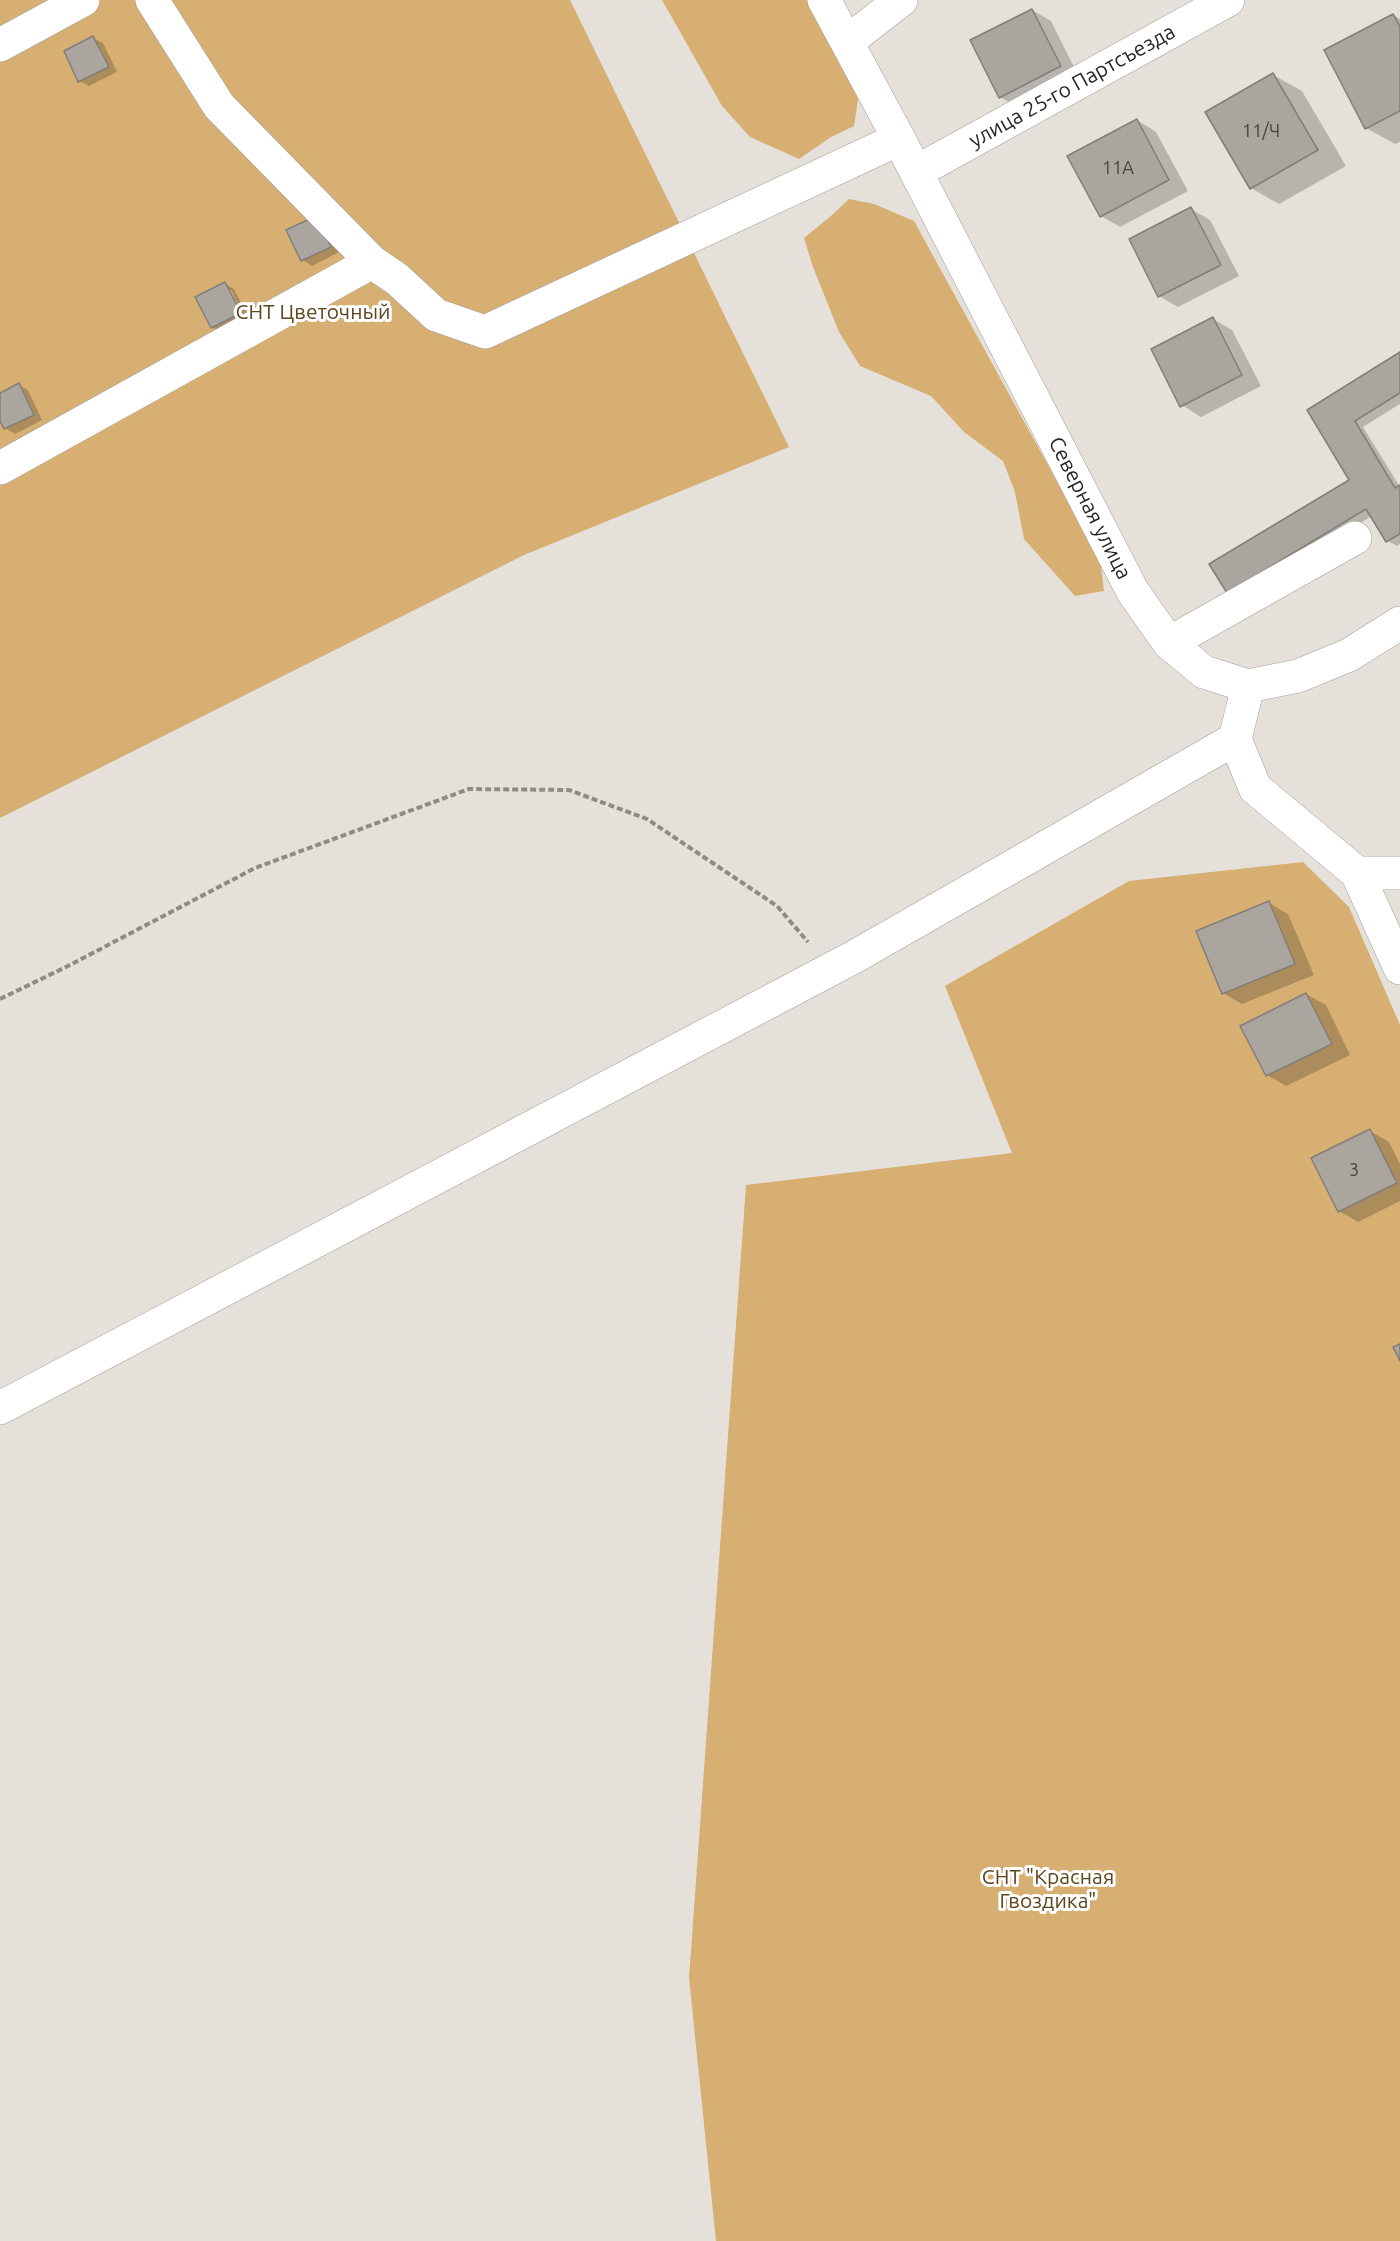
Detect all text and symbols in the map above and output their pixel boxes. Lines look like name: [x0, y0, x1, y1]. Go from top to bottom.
street label: улица 25-го Партсъезда: [965, 19, 1179, 153]
house number: 11/Ч: [1242, 120, 1280, 142]
house number: 11А: [1102, 157, 1134, 179]
park label: СНТ Цветочный: [236, 299, 390, 325]
street label: Северная улица: [1043, 433, 1137, 583]
house number: 3: [1349, 1159, 1359, 1181]
park label: СНТ "Красная Гвоздика": [982, 1864, 1114, 1914]

